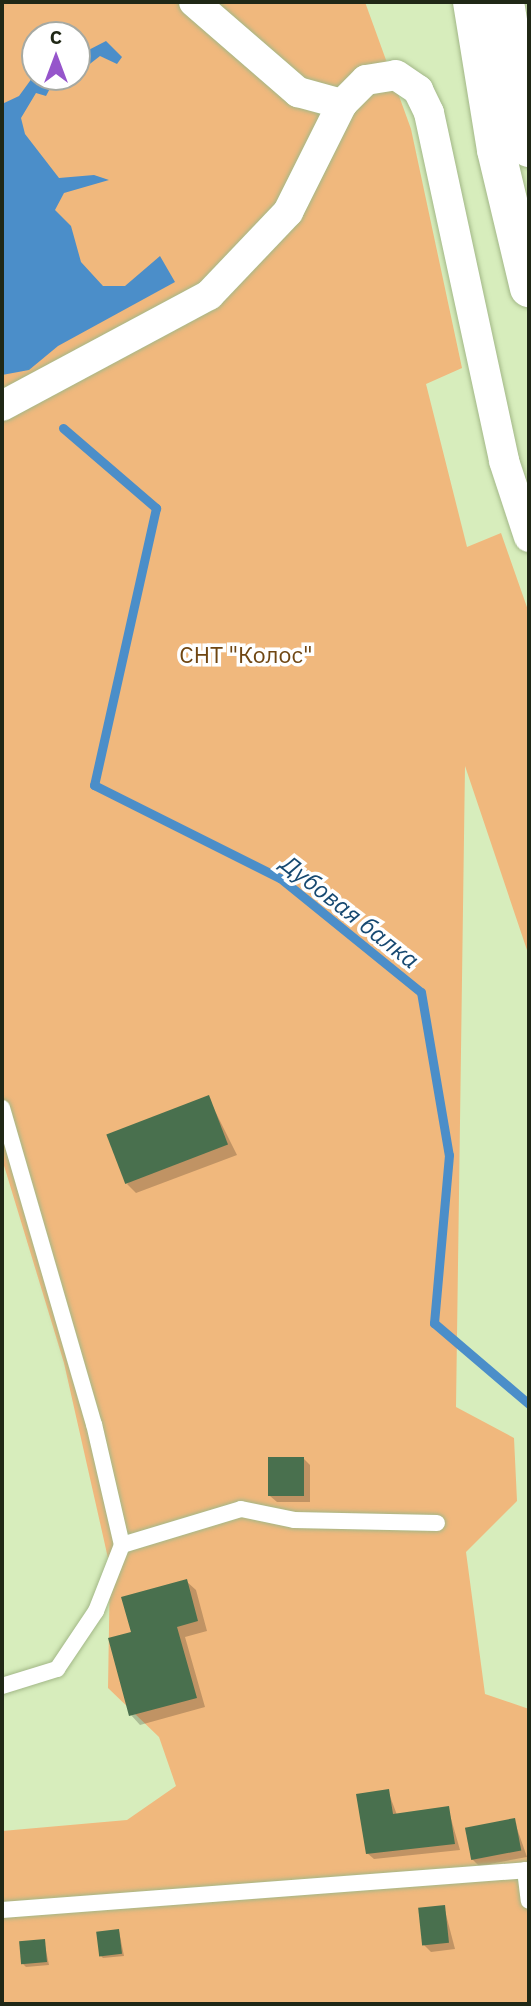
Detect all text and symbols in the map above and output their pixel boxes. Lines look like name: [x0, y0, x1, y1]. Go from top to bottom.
north arrow: [21, 21, 91, 91]
text: С: [50, 25, 62, 49]
park label: СНТ "Колос": [179, 640, 313, 668]
water label: Дубовая балка: [275, 849, 425, 975]

